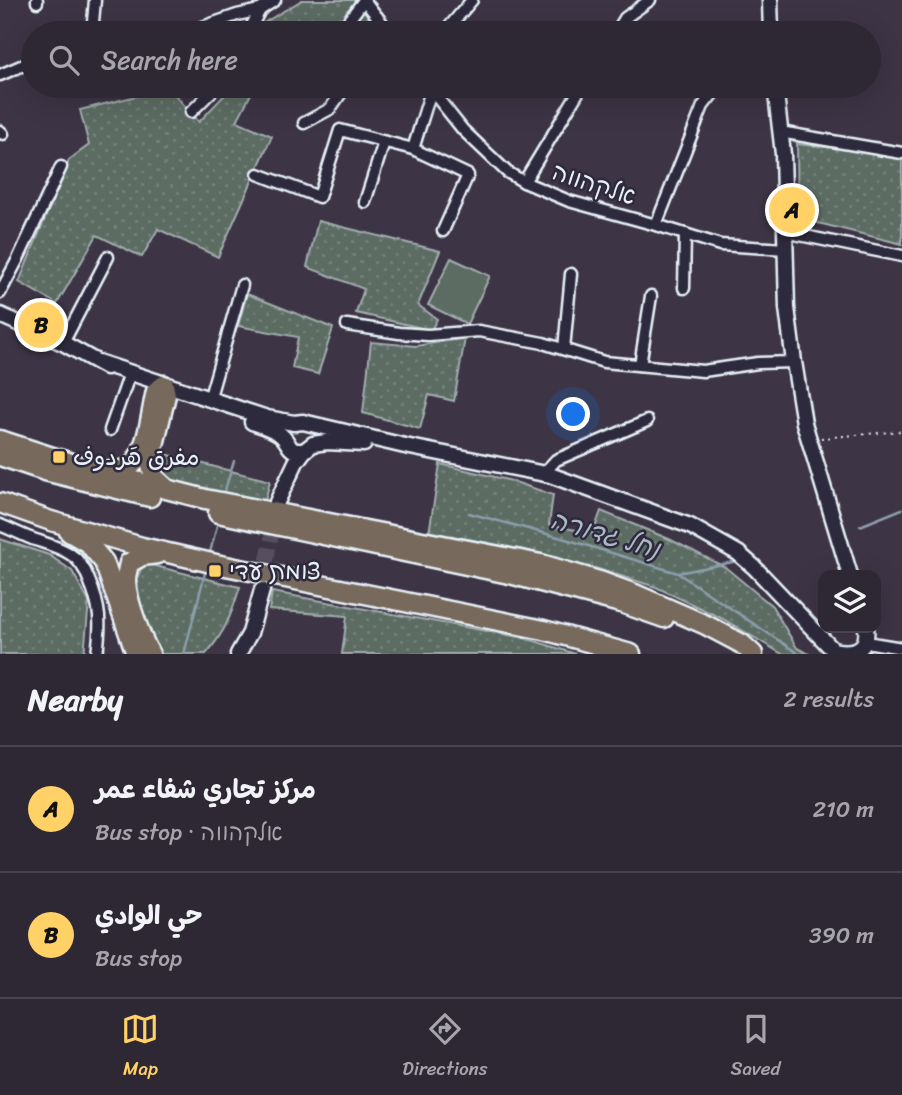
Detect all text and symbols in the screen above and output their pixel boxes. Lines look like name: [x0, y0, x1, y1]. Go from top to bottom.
search box: [21, 21, 881, 98]
text: Search here: [101, 37, 238, 83]
icon: search: [45, 41, 83, 79]
street label: אלקהווה: [547, 151, 641, 217]
pin: A: [769, 184, 815, 236]
pin: B: [18, 299, 64, 351]
your location: [556, 397, 590, 431]
place label: مفرق هَردوف: [73, 436, 199, 478]
marker: مفرق هَردوف: [51, 449, 67, 465]
water label: נחל גדורה: [545, 496, 667, 572]
place label: צומת עדי: [229, 550, 321, 592]
marker: צומת עדי: [207, 563, 223, 579]
map controls: [818, 570, 881, 633]
button: layers: [818, 570, 881, 633]
text: Nearby: [28, 673, 123, 727]
text: 2 results: [783, 679, 874, 720]
text: مركز تجاري شفاء عمر: [95, 766, 316, 812]
text: A: [43, 789, 59, 830]
text: 210 m: [813, 789, 874, 830]
text: Bus stop · אלקהווה: [95, 812, 283, 853]
text: حي الوادي: [95, 892, 203, 938]
text: B: [44, 915, 58, 956]
text: 390 m: [809, 915, 874, 956]
text: Bus stop: [95, 938, 182, 979]
tab: Map: [121, 1010, 159, 1085]
tab: Directions: [402, 1010, 488, 1085]
tab: Saved: [730, 1010, 781, 1085]

